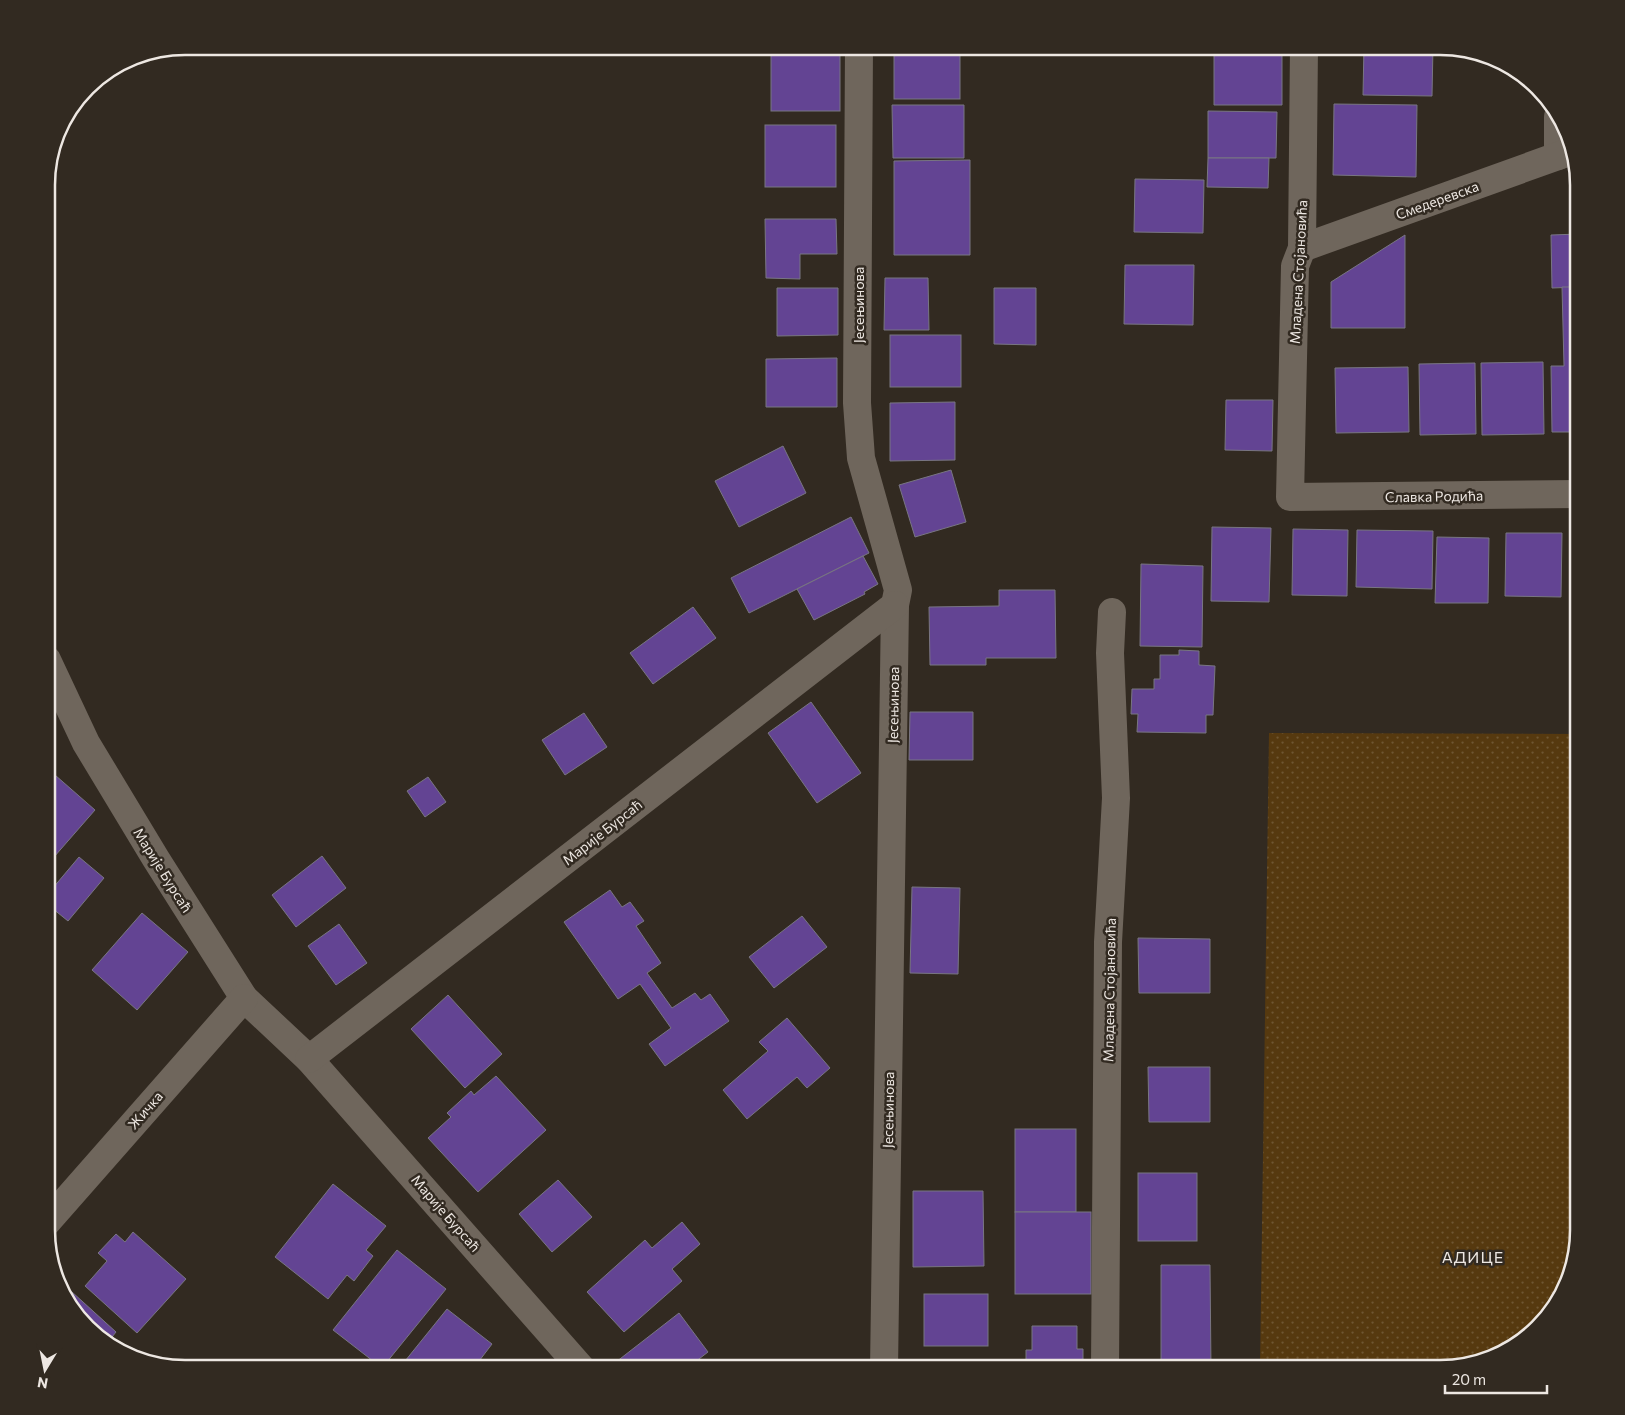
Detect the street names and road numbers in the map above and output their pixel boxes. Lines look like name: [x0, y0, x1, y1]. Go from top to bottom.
street label: Смедеревска: [1393, 177, 1481, 223]
street label: Младена Стојановића: [1286, 199, 1310, 345]
street label: Јесењинова: [850, 267, 867, 343]
street label: Славка Родића: [1385, 487, 1483, 505]
street label: Јесењинова: [884, 667, 902, 743]
street label: Марије Бурсаћ: [559, 796, 645, 868]
street label: Марије Бурсаћ: [130, 825, 196, 915]
street label: Младена Стојановића: [1099, 918, 1119, 1062]
street label: Јесењинова: [879, 1072, 897, 1148]
street label: Жичка: [124, 1088, 166, 1132]
street label: Марије Бурсаћ: [408, 1171, 484, 1255]

